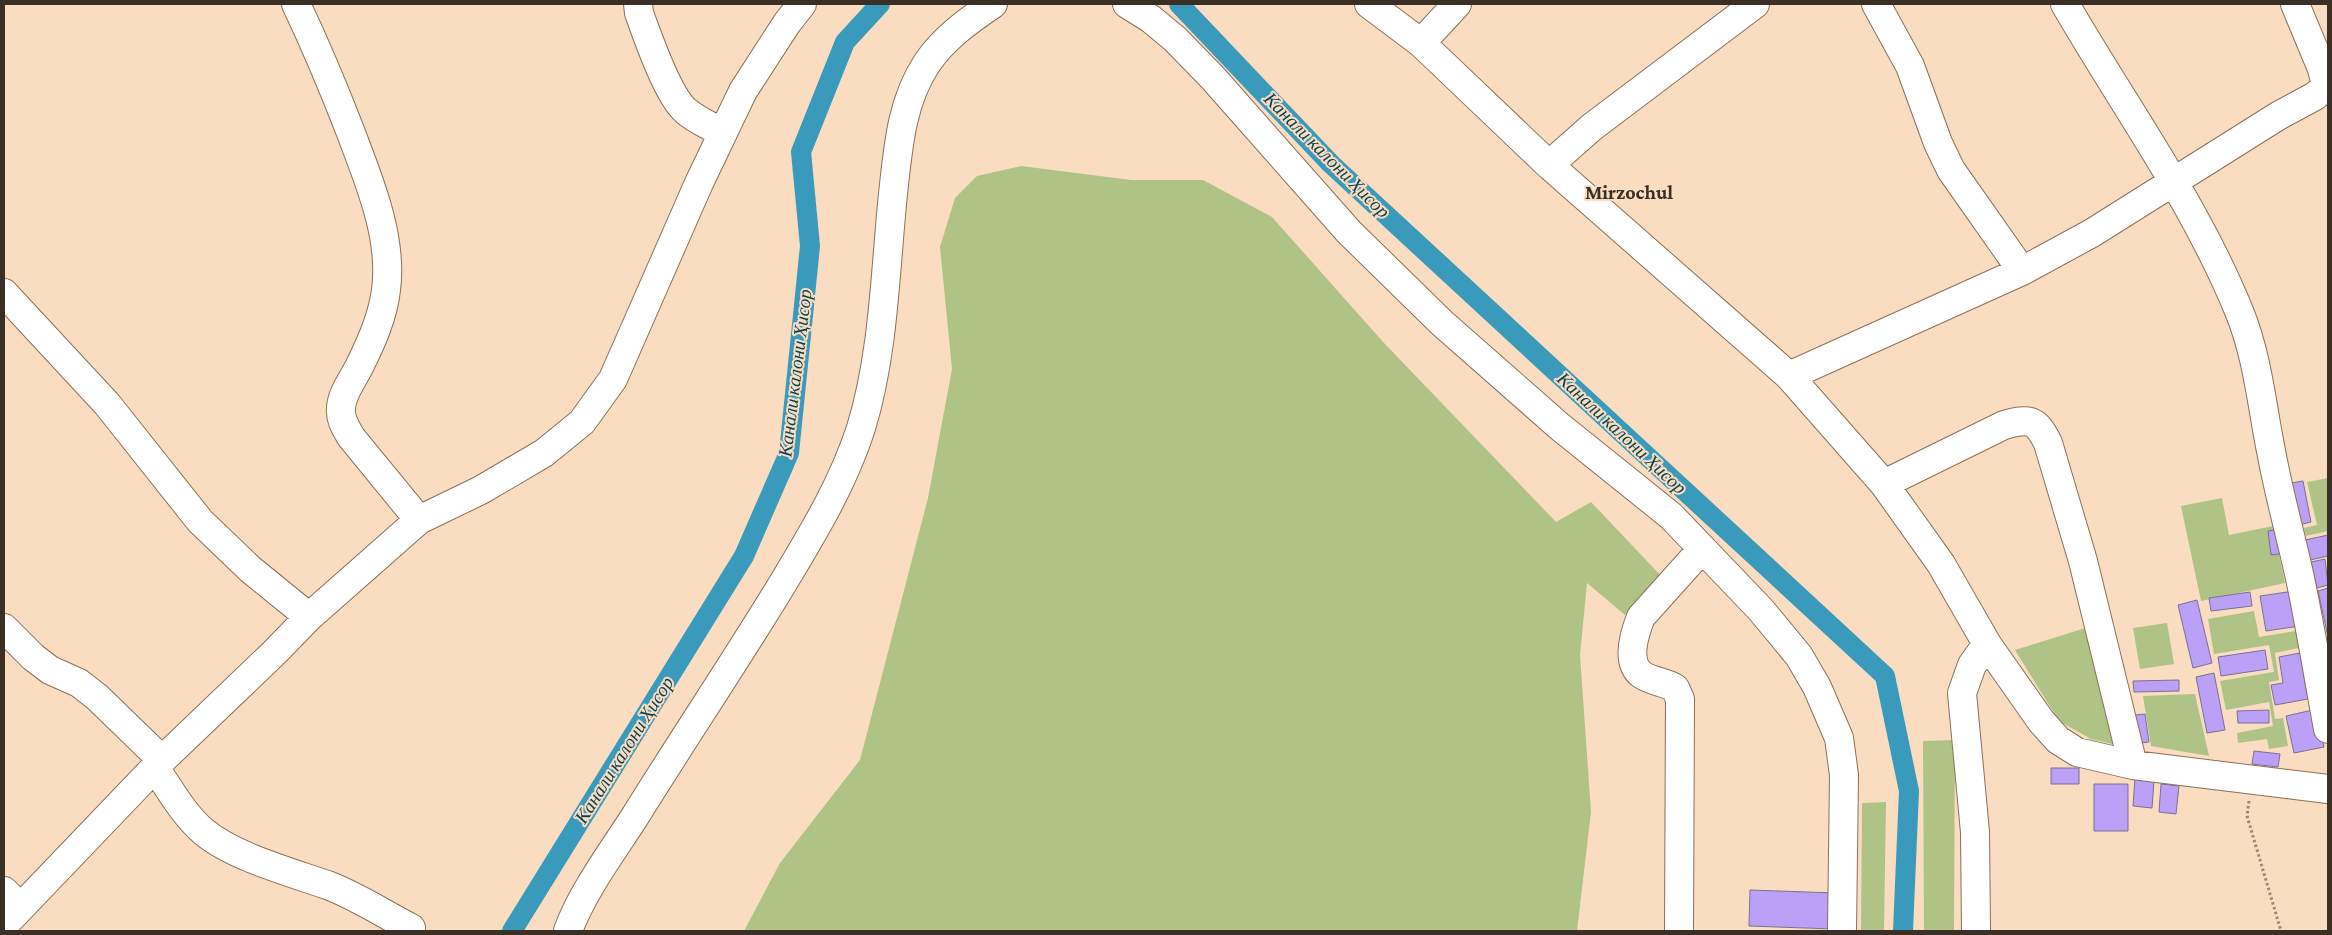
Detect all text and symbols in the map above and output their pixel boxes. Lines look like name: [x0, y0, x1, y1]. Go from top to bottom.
water label: Канали калони Ҳисор: [1259, 87, 1394, 222]
district label: Mirzochul: [1585, 181, 1673, 203]
water label: Канали калони Ҳисор: [774, 288, 816, 459]
water label: Канали калони Ҳисор: [1552, 367, 1691, 498]
water label: Канали калони Ҳисор: [570, 673, 678, 828]

